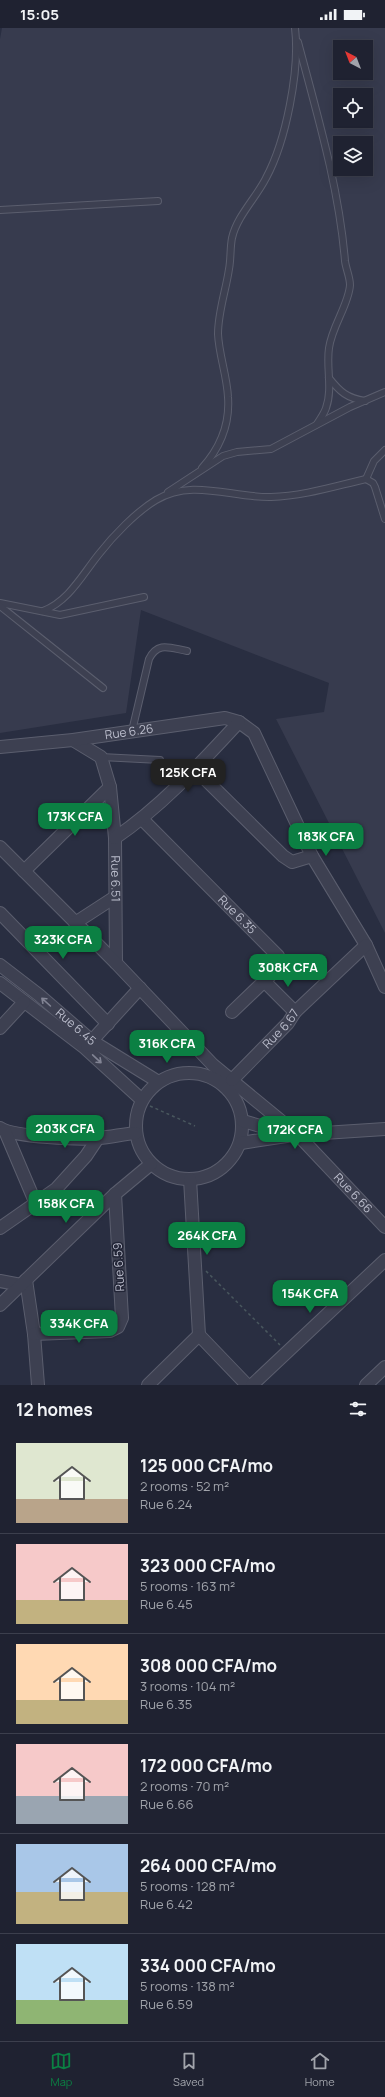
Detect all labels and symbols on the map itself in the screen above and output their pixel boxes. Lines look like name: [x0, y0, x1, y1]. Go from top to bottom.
north arrow: [333, 40, 373, 80]
street label: Rue 6.26: [104, 719, 154, 743]
pin: 125K CFA: [147, 759, 229, 793]
pin: 173K CFA: [34, 803, 116, 837]
pin: 183K CFA: [285, 823, 367, 857]
street label: Rue 6.51: [107, 855, 125, 902]
street label: Rue 6.35: [214, 891, 261, 938]
pin: 323K CFA: [22, 926, 104, 960]
pin: 308K CFA: [247, 954, 329, 988]
one-way arrow: [41, 997, 52, 1006]
street label: Rue 6.45: [52, 1004, 100, 1049]
street label: Rue 6.67: [258, 1005, 303, 1052]
pin: 316K CFA: [126, 1030, 208, 1064]
one-way arrow: [92, 1054, 102, 1064]
pin: 203K CFA: [24, 1115, 106, 1149]
pin: 172K CFA: [254, 1116, 336, 1150]
street label: Rue 6.66: [330, 1169, 377, 1217]
pin: 158K CFA: [25, 1190, 107, 1224]
pin: 264K CFA: [166, 1222, 248, 1256]
street label: Rue 6.59: [109, 1242, 128, 1292]
pin: 154K CFA: [269, 1280, 351, 1314]
pin: 334K CFA: [38, 1310, 120, 1344]

